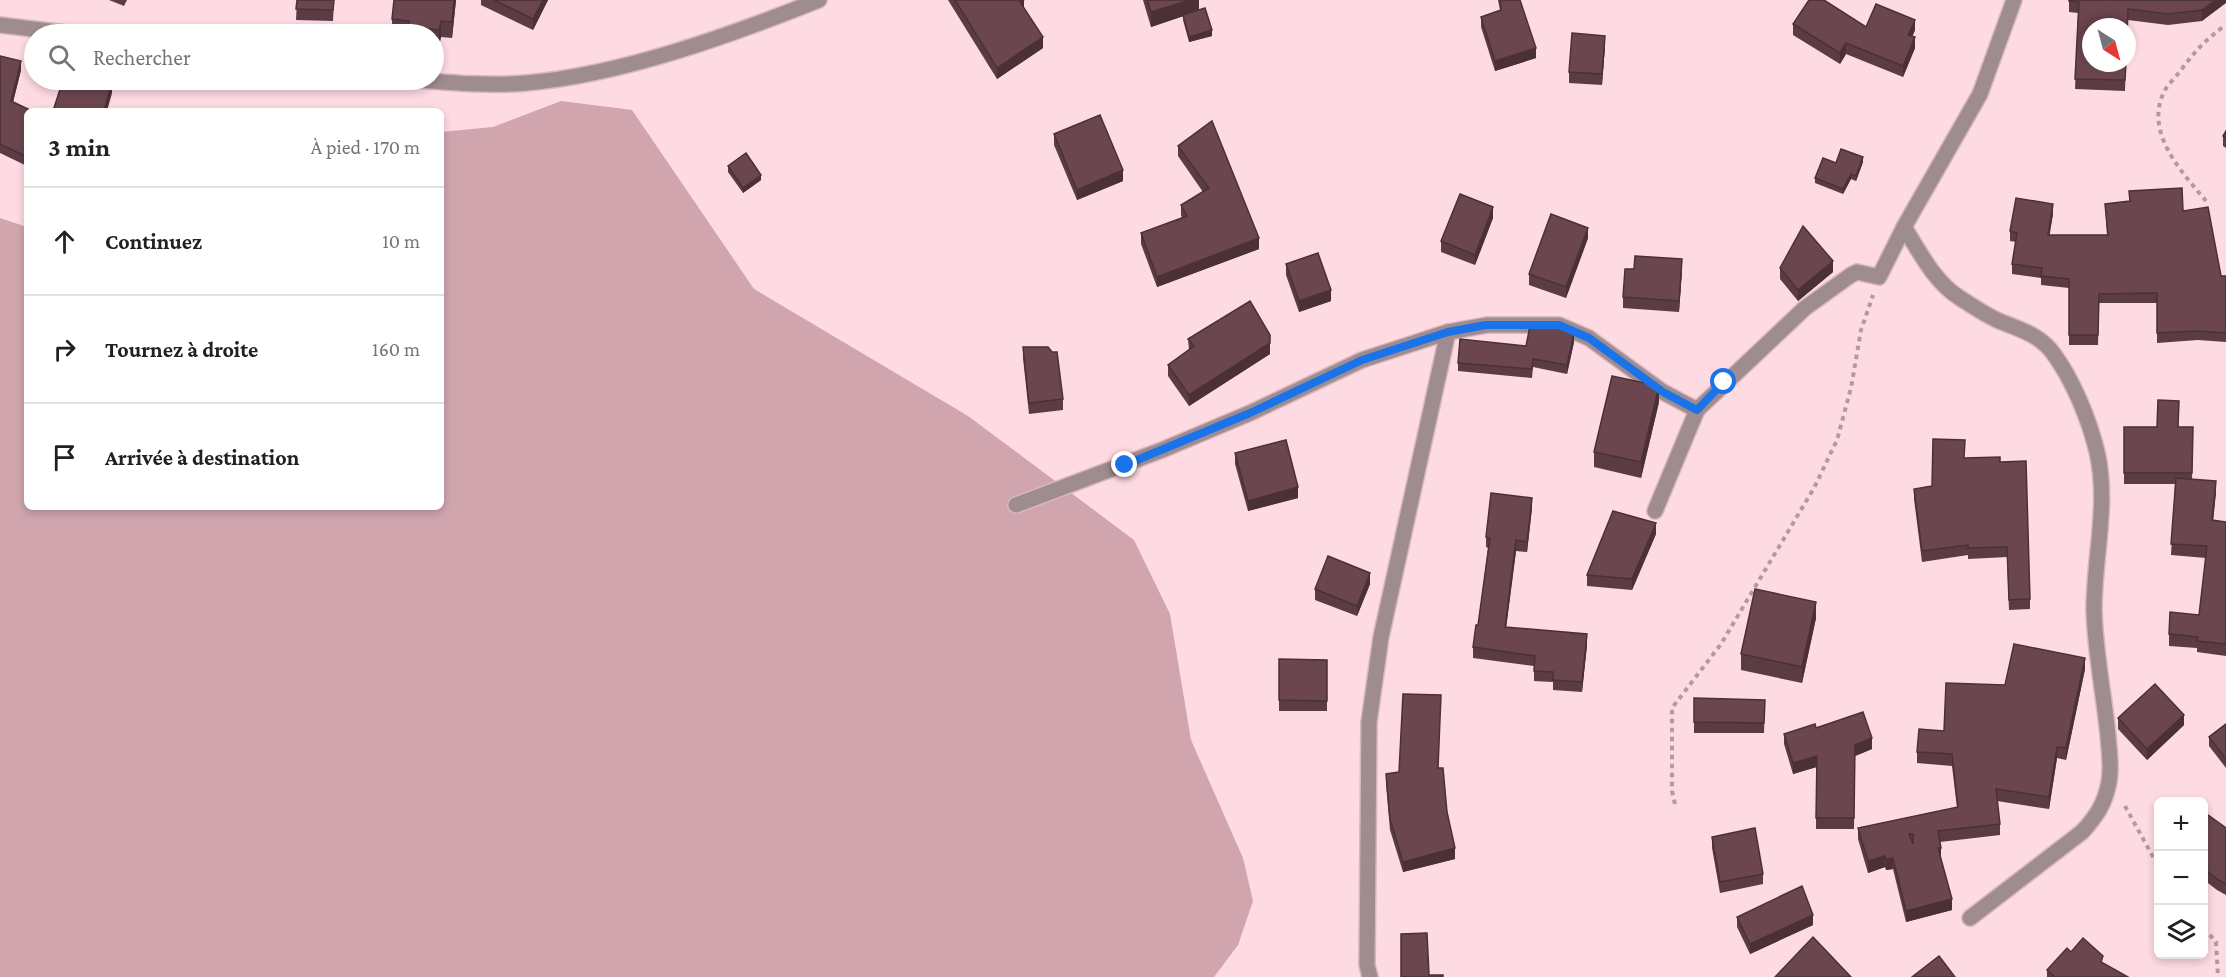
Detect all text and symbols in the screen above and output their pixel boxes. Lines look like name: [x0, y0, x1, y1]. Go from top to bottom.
north arrow: [2082, 18, 2136, 72]
search box: [24, 24, 444, 90]
icon: search: [45, 41, 78, 74]
text: Rechercher: [93, 45, 191, 70]
text: 3 min: [48, 133, 110, 162]
text: À pied · 170 m: [311, 136, 420, 158]
icon: ahead: [48, 225, 81, 258]
text: Continuez: [105, 229, 202, 254]
text: 10 m: [382, 230, 420, 252]
icon: right: [48, 333, 81, 366]
text: Tournez à droite: [105, 337, 258, 362]
text: 160 m: [372, 338, 420, 360]
route start: [1710, 368, 1736, 394]
icon: arrive: [48, 441, 81, 474]
text: Arrivée à destination: [105, 445, 299, 470]
route end: [1111, 451, 1137, 477]
map controls: [2154, 797, 2208, 959]
button: +: [2154, 797, 2208, 851]
button: −: [2154, 851, 2208, 905]
button: layers: [2154, 905, 2208, 959]

